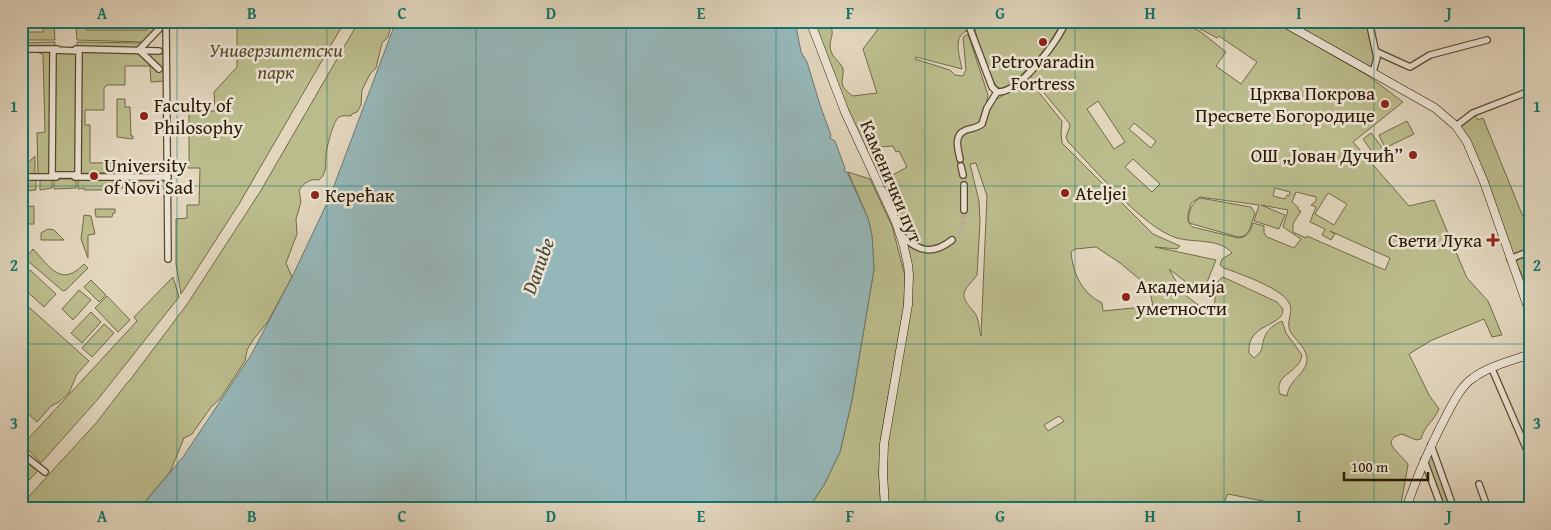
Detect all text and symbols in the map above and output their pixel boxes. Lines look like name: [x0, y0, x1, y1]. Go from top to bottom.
text: A: [97, 1, 108, 25]
text: B: [247, 1, 257, 25]
text: C: [397, 1, 407, 25]
text: D: [546, 1, 556, 25]
text: E: [697, 1, 706, 25]
text: F: [846, 1, 854, 25]
text: G: [995, 1, 1005, 25]
text: H: [1144, 1, 1156, 25]
text: I: [1296, 1, 1302, 25]
text: J: [1443, 1, 1452, 25]
park label: Универзитетски парк: [209, 36, 343, 86]
marker: Petrovaradin Fortress: [1037, 36, 1049, 48]
place label: Petrovaradin Fortress: [991, 47, 1095, 97]
place label: Црква Покрова Пресвете Богородице: [1195, 79, 1375, 129]
place label: Faculty of Philosophy: [154, 91, 243, 141]
text: 1: [10, 94, 18, 118]
text: 1: [1533, 94, 1541, 118]
marker: Црква Покрова Пресвете Богородице: [1379, 98, 1391, 110]
marker: Faculty of Philosophy: [138, 110, 150, 122]
street label: Каменички пут: [854, 115, 931, 247]
place label: ОШ „Јован Дучић”: [1251, 141, 1403, 169]
marker: ОШ „Јован Дучић”: [1407, 149, 1419, 161]
place label: University of Novi Sad: [104, 151, 194, 201]
marker: University of Novi Sad: [88, 170, 100, 182]
place label: Ateljei: [1075, 179, 1127, 207]
place label: Керећак: [325, 181, 394, 209]
marker: Ateljei: [1059, 187, 1071, 199]
marker: Керећак: [309, 189, 321, 201]
place label: Свети Лука: [1388, 226, 1482, 254]
water label: Danube: [514, 233, 561, 299]
marker: Свети Лука: [1486, 233, 1500, 247]
text: 2: [10, 253, 18, 277]
text: 2: [1533, 253, 1541, 277]
place label: Академија уметности: [1135, 272, 1227, 322]
marker: Академија уметности: [1120, 291, 1132, 303]
text: 3: [10, 411, 18, 435]
text: 3: [1533, 411, 1541, 435]
scale bar: [1344, 450, 1427, 482]
text: 100 m: [1351, 456, 1389, 477]
text: A: [97, 504, 108, 528]
text: B: [247, 504, 257, 528]
text: C: [397, 504, 407, 528]
text: D: [546, 504, 556, 528]
text: E: [697, 504, 706, 528]
text: F: [846, 504, 854, 528]
text: G: [995, 504, 1005, 528]
text: H: [1144, 504, 1156, 528]
text: I: [1296, 504, 1302, 528]
text: J: [1443, 504, 1452, 528]

